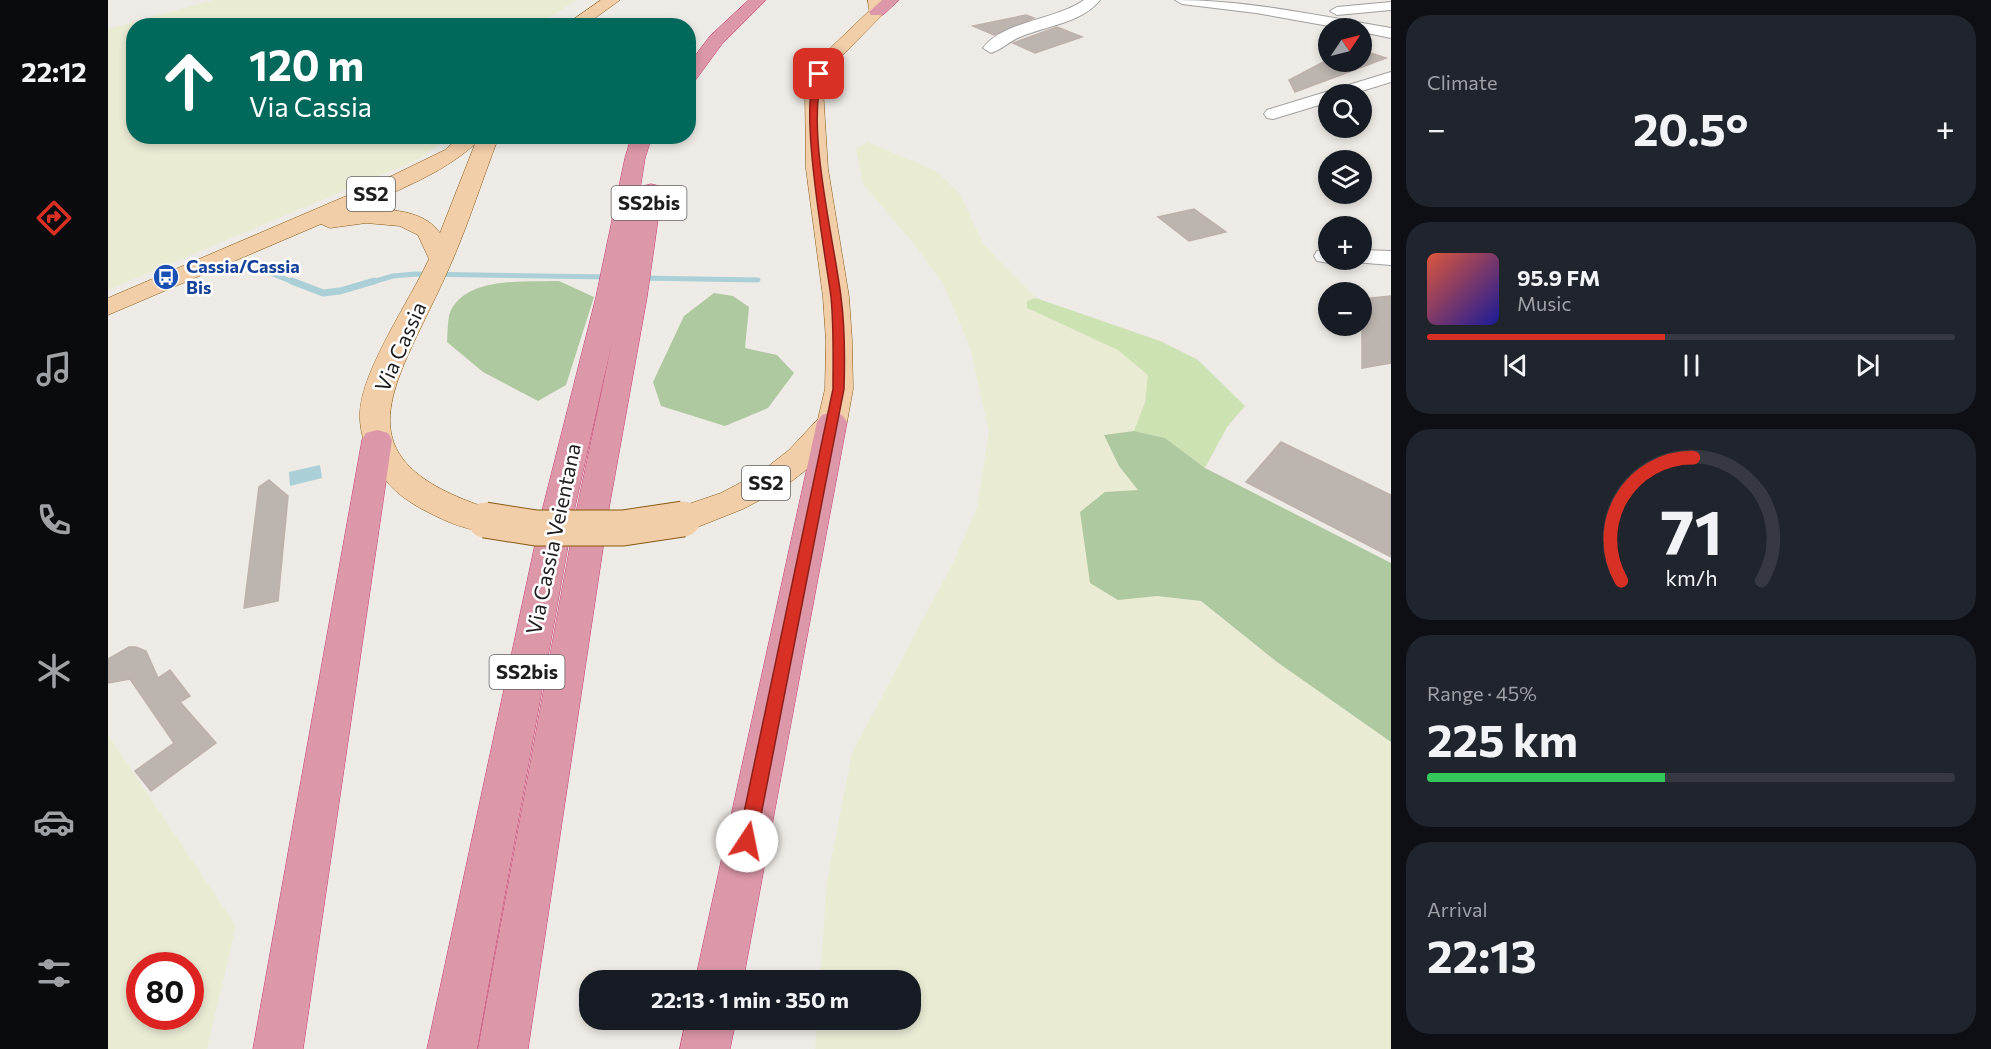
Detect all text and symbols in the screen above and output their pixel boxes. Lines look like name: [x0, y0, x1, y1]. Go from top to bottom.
north arrow: [1318, 18, 1372, 72]
map controls: [1318, 18, 1372, 336]
text: 120 m: [249, 38, 364, 90]
icon: ahead: [150, 42, 228, 120]
pin: [793, 48, 844, 99]
text: 22:12: [21, 55, 87, 88]
icon: arrive: [802, 57, 835, 90]
text: Climate: [1427, 70, 1497, 94]
button: search: [1318, 84, 1372, 138]
text: Via Cassia: [249, 90, 372, 123]
text: 20.5°: [1633, 100, 1748, 155]
text: −: [1427, 107, 1446, 148]
text: +: [1936, 107, 1955, 148]
button: layers: [1318, 150, 1372, 204]
road number: SS2: [347, 177, 395, 211]
road number: SS2bis: [612, 186, 686, 220]
icon: directions: [33, 197, 75, 239]
button: +: [1318, 216, 1372, 270]
place label: Cassia/Cassia Bis: [186, 255, 300, 298]
bus stop icon: Cassia/Cassia Bis: [151, 262, 181, 292]
text: 95.9 FM: [1517, 264, 1600, 291]
button: −: [1318, 282, 1372, 336]
text: Music: [1517, 291, 1571, 315]
street label: Via Cassia: [369, 298, 431, 395]
icon: music: [33, 348, 75, 390]
icon: previous: [1499, 349, 1532, 382]
icon: pause: [1675, 349, 1708, 382]
icon: next: [1851, 349, 1884, 382]
street label: Via Cassia Veientana: [520, 441, 585, 637]
road number: SS2: [742, 466, 790, 500]
text: 71: [1660, 493, 1722, 569]
icon: phone: [33, 499, 75, 541]
text: km/h: [1665, 565, 1717, 591]
icon: climate: [33, 650, 75, 692]
road number: SS2bis: [490, 655, 564, 689]
text: Range · 45%: [1427, 681, 1537, 705]
text: 225 km: [1427, 711, 1578, 766]
icon: car: [33, 801, 75, 843]
position arrow: [715, 809, 779, 873]
text: Arrival: [1427, 897, 1488, 921]
text: 22:13: [1427, 927, 1537, 982]
icon: filters: [33, 952, 75, 994]
speed limit sign: 80: [126, 952, 204, 1030]
text: 22:13 · 1 min · 350 m: [651, 986, 849, 1013]

